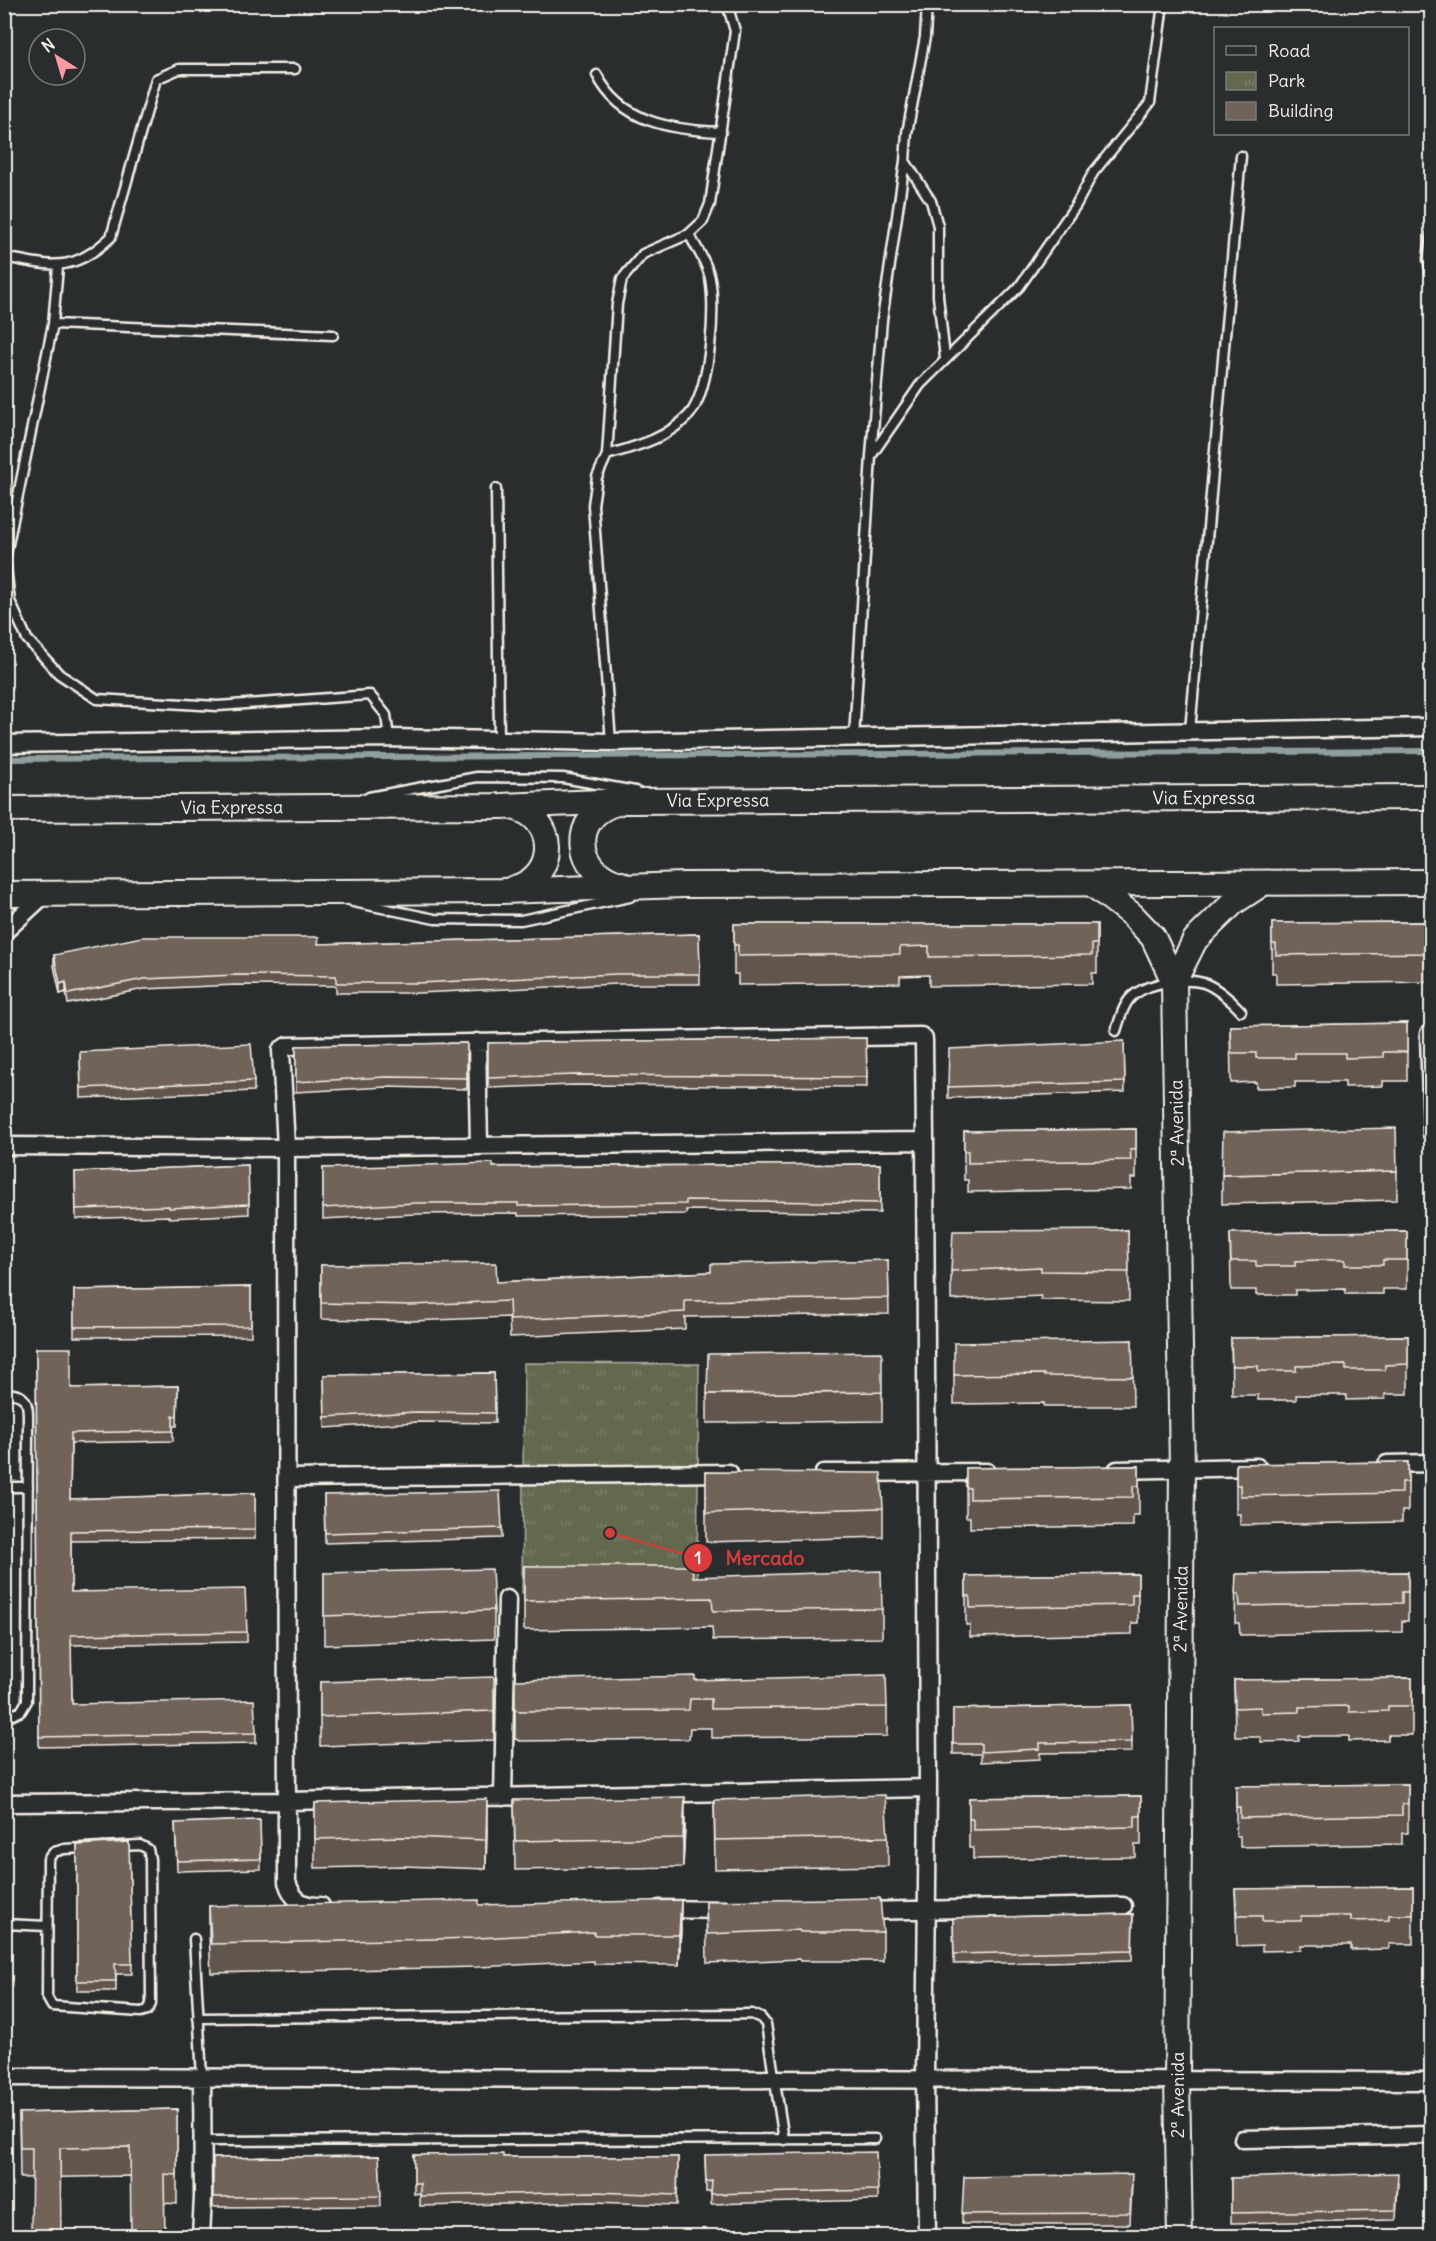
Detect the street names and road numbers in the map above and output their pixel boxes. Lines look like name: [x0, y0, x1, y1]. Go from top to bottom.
street label: Via Expressa: [1152, 786, 1255, 809]
street label: Via Expressa: [666, 788, 769, 812]
street label: Via Expressa: [181, 795, 283, 819]
street label: 2ª Avenida: [1164, 1079, 1189, 1167]
street label: 2ª Avenida: [1168, 1565, 1193, 1653]
street label: 2ª Avenida: [1166, 2052, 1189, 2138]

